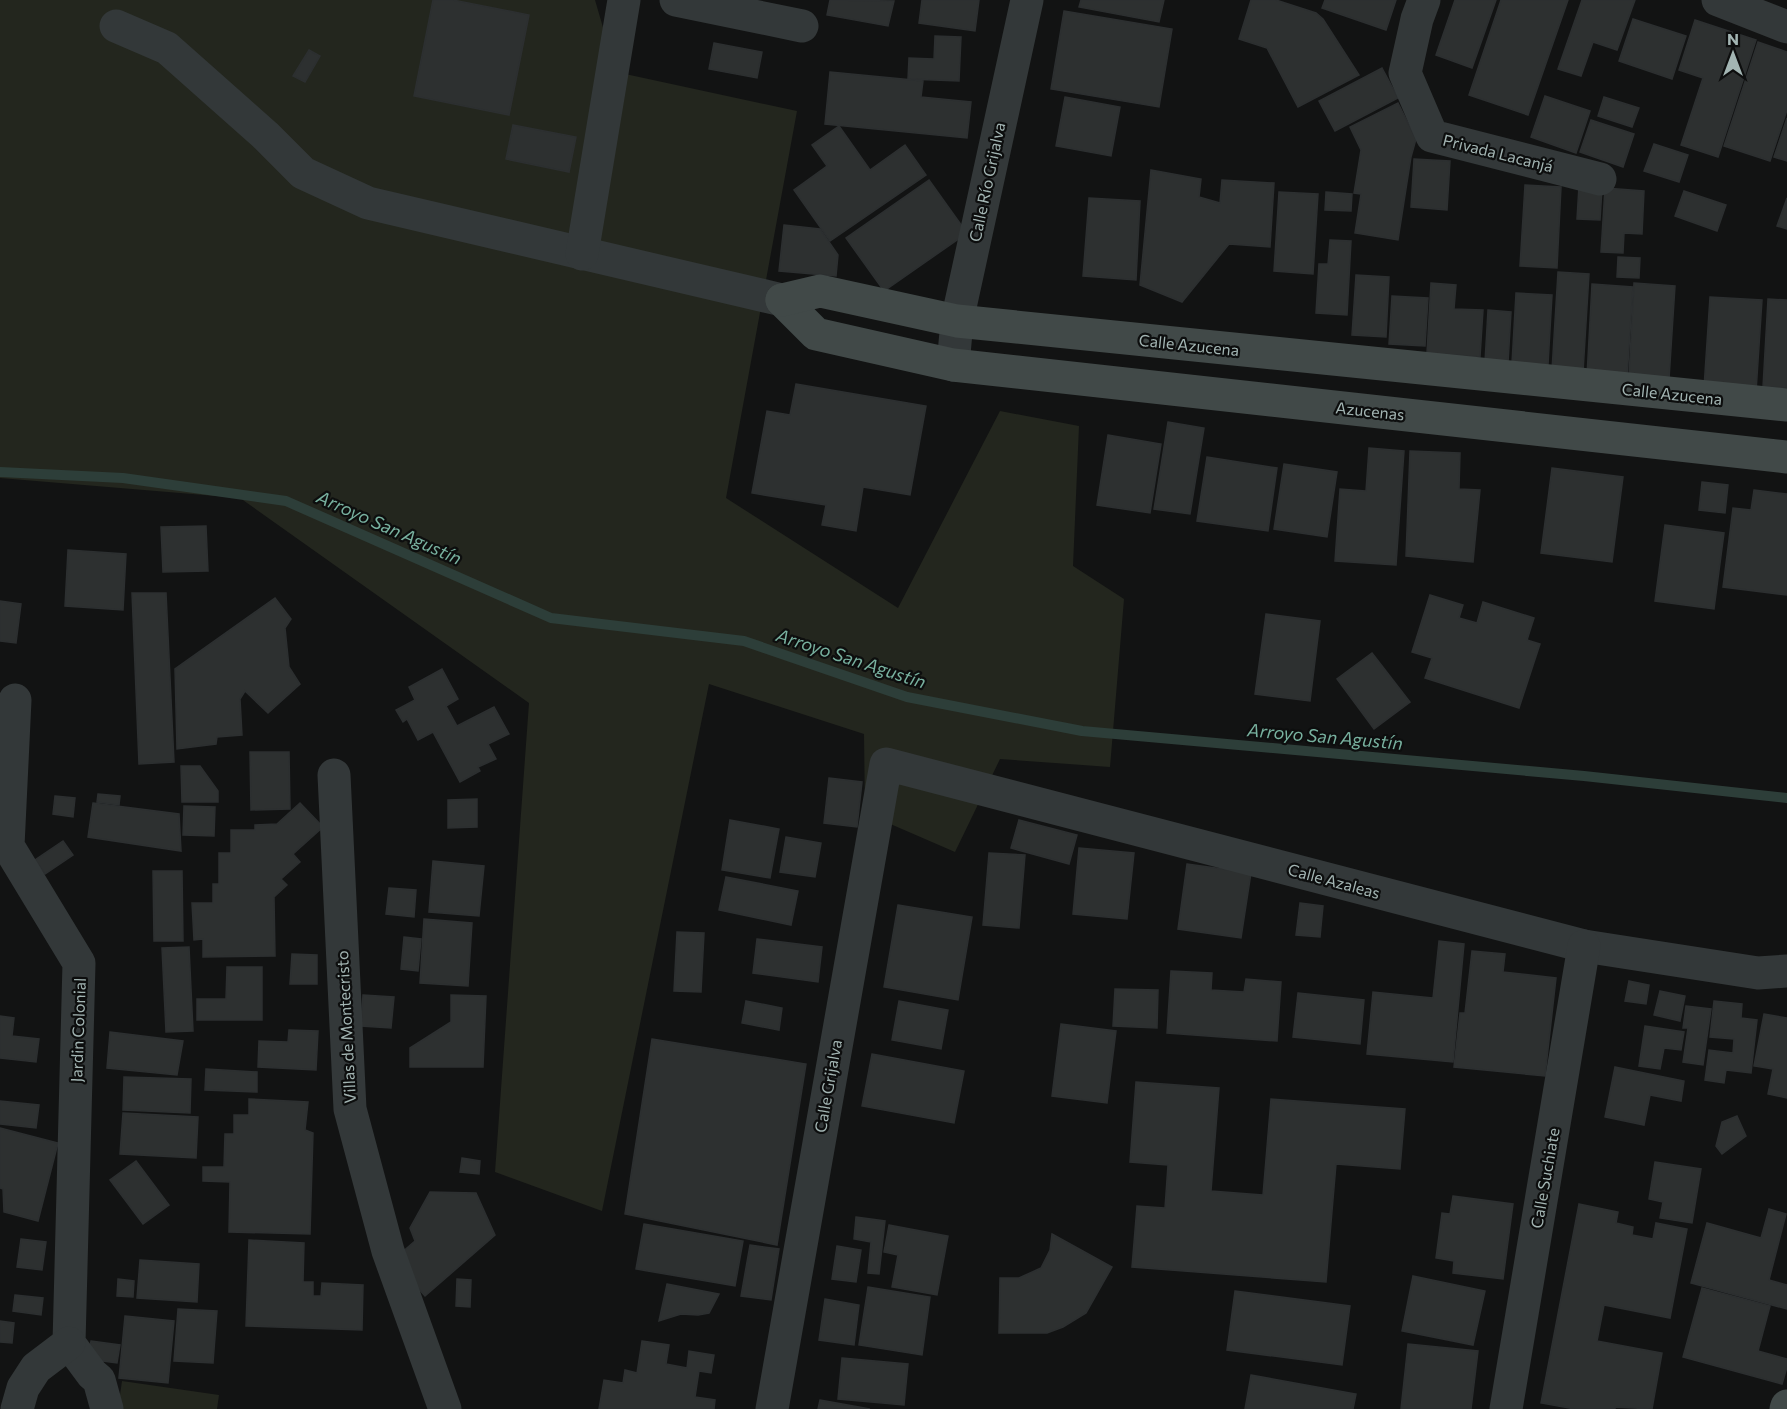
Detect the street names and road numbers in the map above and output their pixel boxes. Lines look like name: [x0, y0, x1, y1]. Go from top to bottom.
street label: Calle Río Grijalva: [965, 120, 1008, 243]
street label: Privada Lacanjá: [1441, 130, 1555, 175]
street label: Calle Azucena: [1138, 330, 1240, 359]
street label: Calle Azucena: [1621, 379, 1723, 408]
street label: Azucenas: [1335, 397, 1405, 424]
street label: Calle Azaleas: [1286, 859, 1382, 902]
street label: Villas de Montecristo: [332, 950, 359, 1104]
street label: Jardin Colonial: [66, 977, 89, 1083]
street label: Calle Grijalva: [810, 1038, 845, 1134]
street label: Calle Suchiate: [1526, 1126, 1563, 1230]

